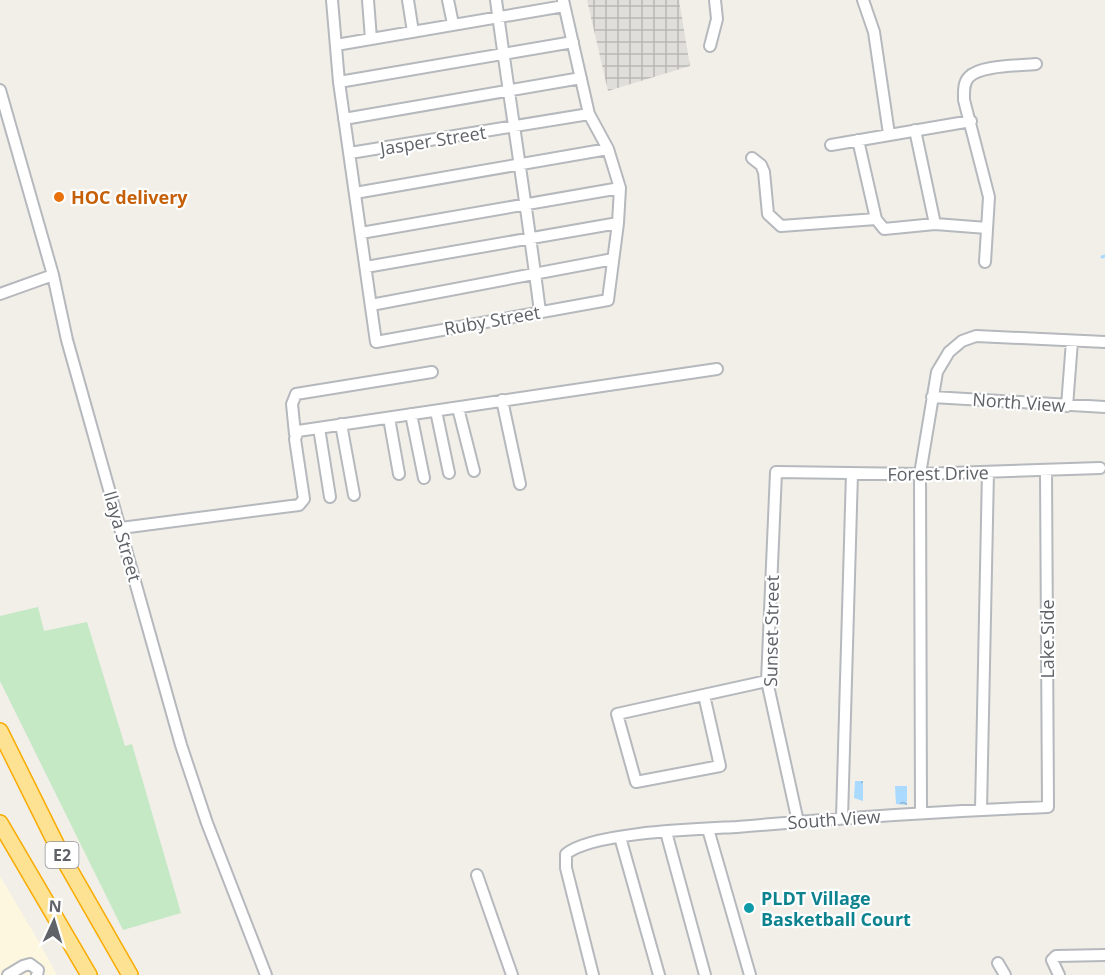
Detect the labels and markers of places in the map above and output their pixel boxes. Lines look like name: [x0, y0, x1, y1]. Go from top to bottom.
place label: HOC delivery: [71, 185, 188, 209]
marker: HOC delivery: [52, 190, 66, 204]
place label: PLDT Village Basketball Court: [761, 886, 911, 931]
marker: PLDT Village Basketball Court: [742, 901, 756, 915]

